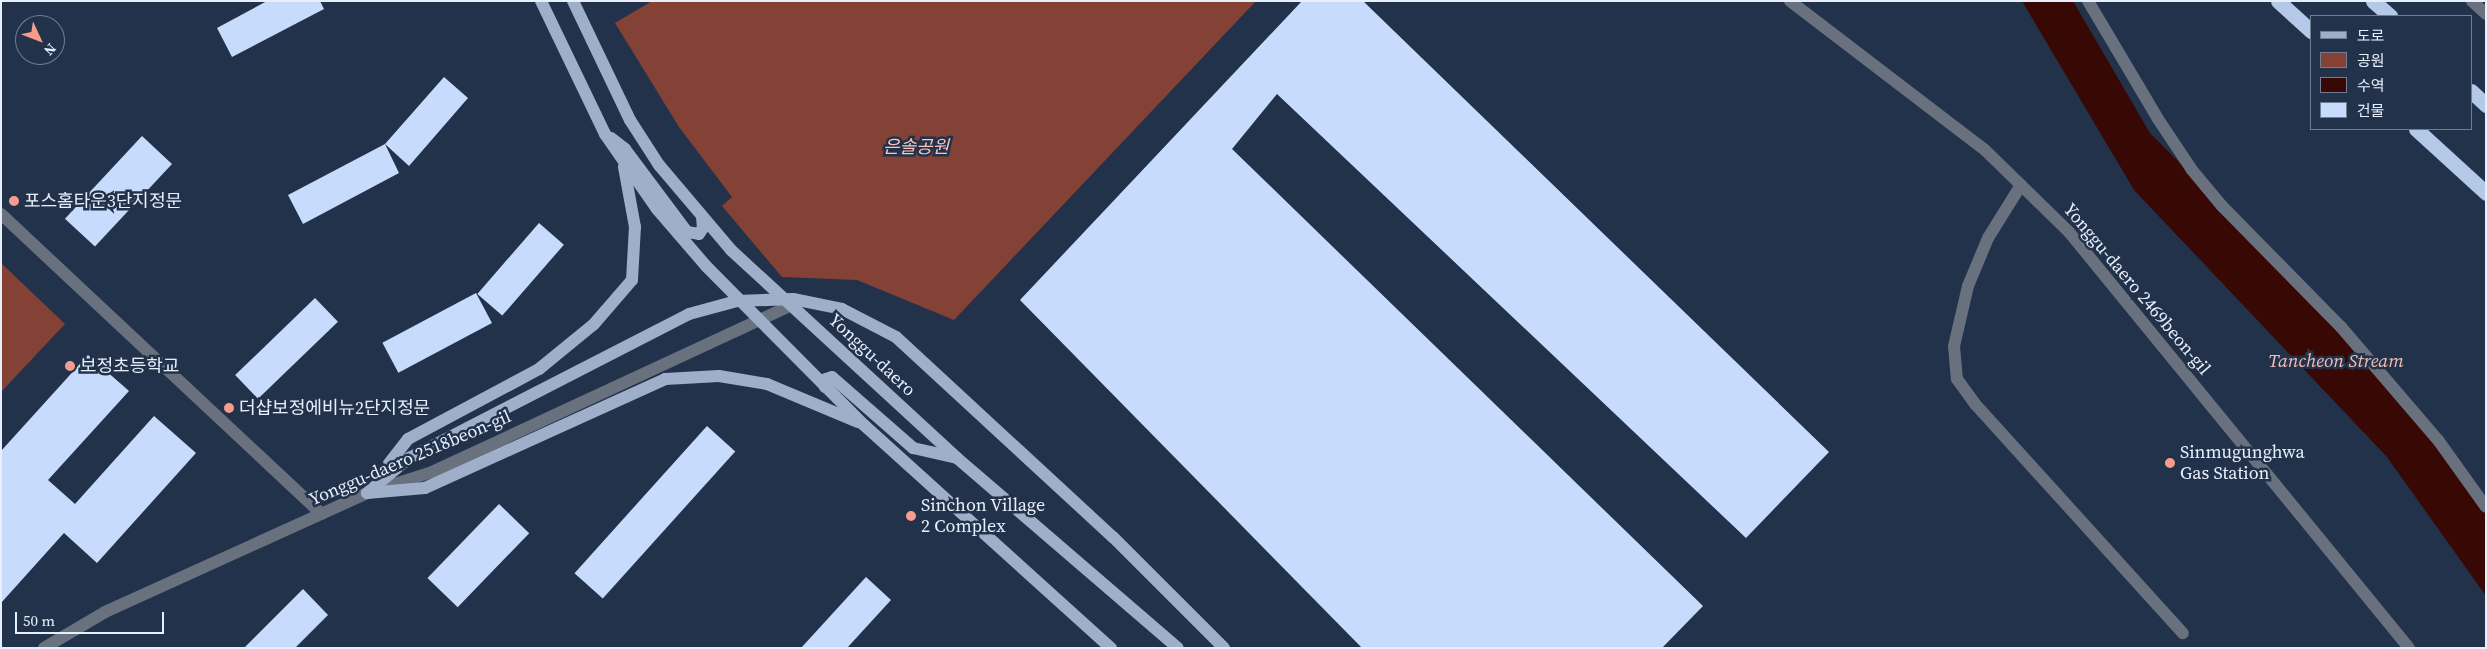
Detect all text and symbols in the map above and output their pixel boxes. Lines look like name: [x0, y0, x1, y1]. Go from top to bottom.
north arrow: [15, 15, 65, 65]
legend: [2310, 15, 2472, 130]
text: 도로: [2357, 25, 2385, 46]
text: N: [39, 39, 61, 60]
text: 공원: [2357, 50, 2385, 71]
text: 수역: [2357, 75, 2385, 96]
text: 건물: [2357, 100, 2385, 121]
park label: 은솔공원: [883, 136, 949, 158]
place label: 포스홈타운3단지정문: [24, 190, 182, 212]
marker: 포스홈타운3단지정문: [8, 195, 20, 207]
street label: Yonggu-daero 2469beon-gil: [2059, 199, 2215, 379]
street label: Yonggu-daero: [824, 309, 920, 401]
water label: Tancheon Stream: [2268, 350, 2404, 372]
place label: 보정초등학교: [80, 355, 179, 377]
marker: 보정초등학교: [64, 360, 76, 372]
place label: 더샵보정에비뉴2단지정문: [239, 397, 430, 419]
marker: 더샵보정에비뉴2단지정문: [223, 402, 235, 414]
street label: Yonggu-daero 2518beon-gil: [306, 406, 514, 510]
place label: Sinmugunghwa Gas Station: [2180, 442, 2305, 484]
marker: Sinmugunghwa Gas Station: [2164, 457, 2176, 469]
place label: Sinchon Village 2 Complex: [921, 495, 1046, 538]
marker: Sinchon Village 2 Complex: [905, 510, 917, 522]
scale bar: [18, 602, 166, 634]
text: 50 m: [23, 610, 55, 631]

